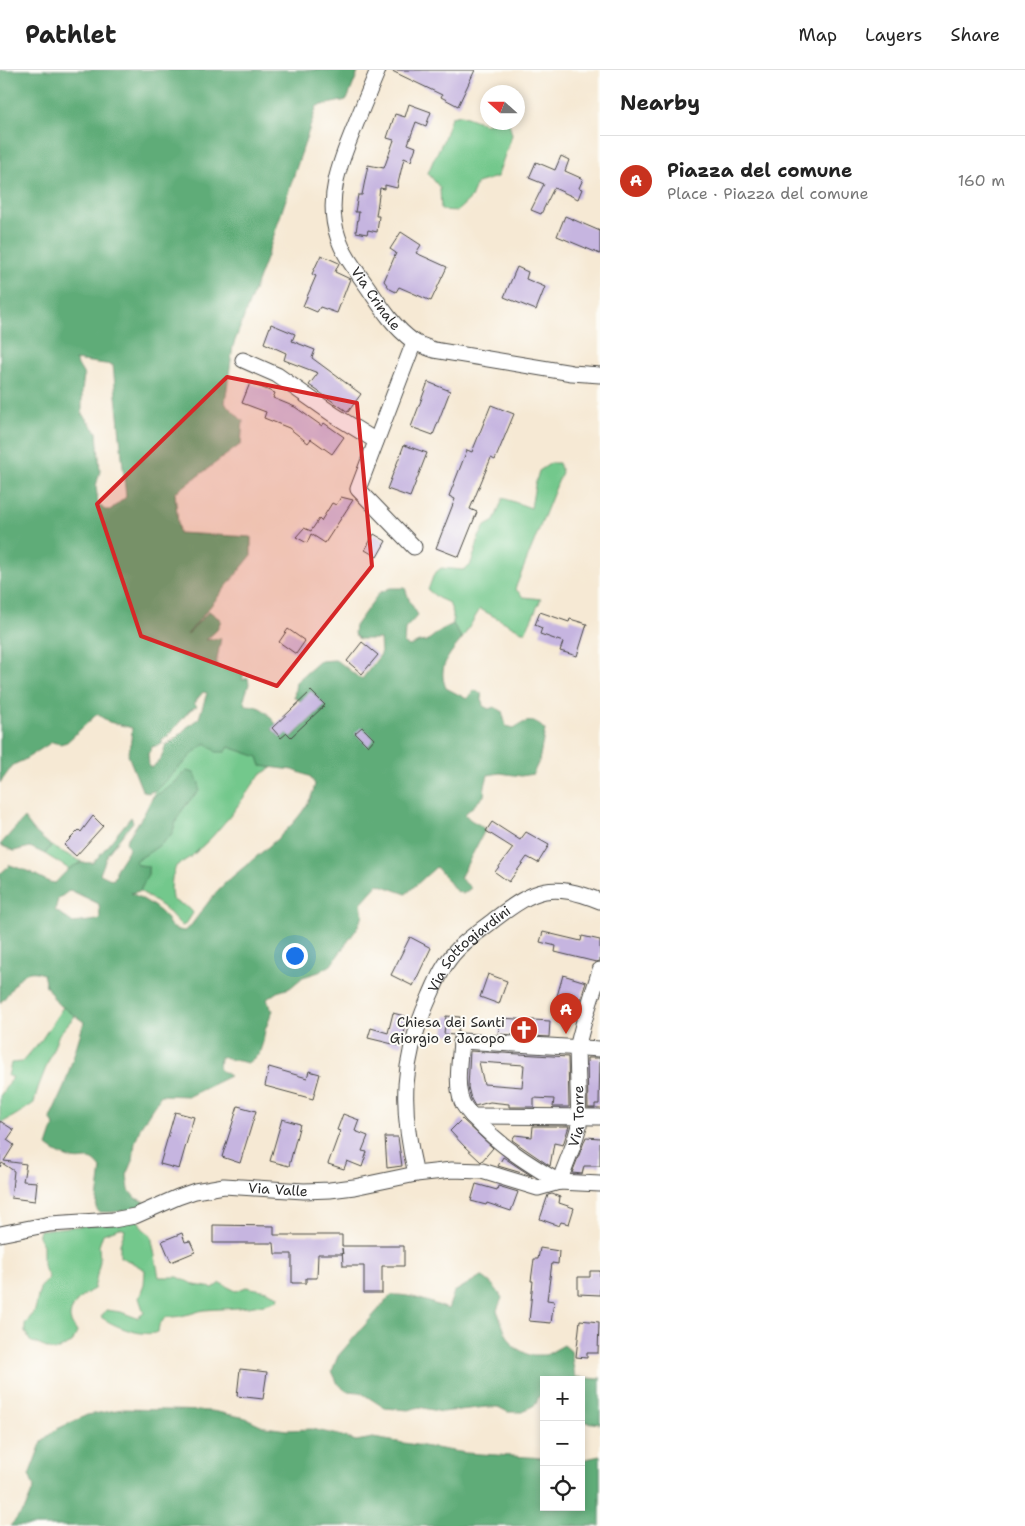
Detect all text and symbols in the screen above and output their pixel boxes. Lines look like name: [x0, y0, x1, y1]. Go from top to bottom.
text: Pathlet: [25, 19, 116, 51]
text: Map: [799, 23, 837, 47]
text: Layers: [865, 23, 922, 47]
text: Share: [950, 23, 1000, 47]
north arrow: [480, 85, 525, 130]
text: Nearby: [620, 89, 700, 117]
text: Piazza del comune: [667, 158, 852, 183]
text: A: [630, 170, 642, 191]
text: 160 m: [958, 170, 1005, 191]
text: Place · Piazza del comune: [667, 183, 869, 204]
street label: Via Crinale: [347, 263, 405, 334]
street label: Via Sottogiardini: [424, 902, 514, 995]
your location: [282, 943, 308, 969]
pin: A: [550, 993, 582, 1034]
place label: Chiesa dei Santi Giorgio e Jacopo: [390, 1013, 505, 1047]
church icon: Chiesa dei Santi Giorgio e Jacopo: [509, 1015, 539, 1045]
street label: Via Torre: [564, 1085, 588, 1149]
street label: Via Valle: [248, 1179, 308, 1200]
map controls: [540, 1376, 585, 1511]
button: +: [540, 1376, 585, 1421]
button: −: [540, 1421, 585, 1466]
button: locate: [540, 1466, 585, 1511]

